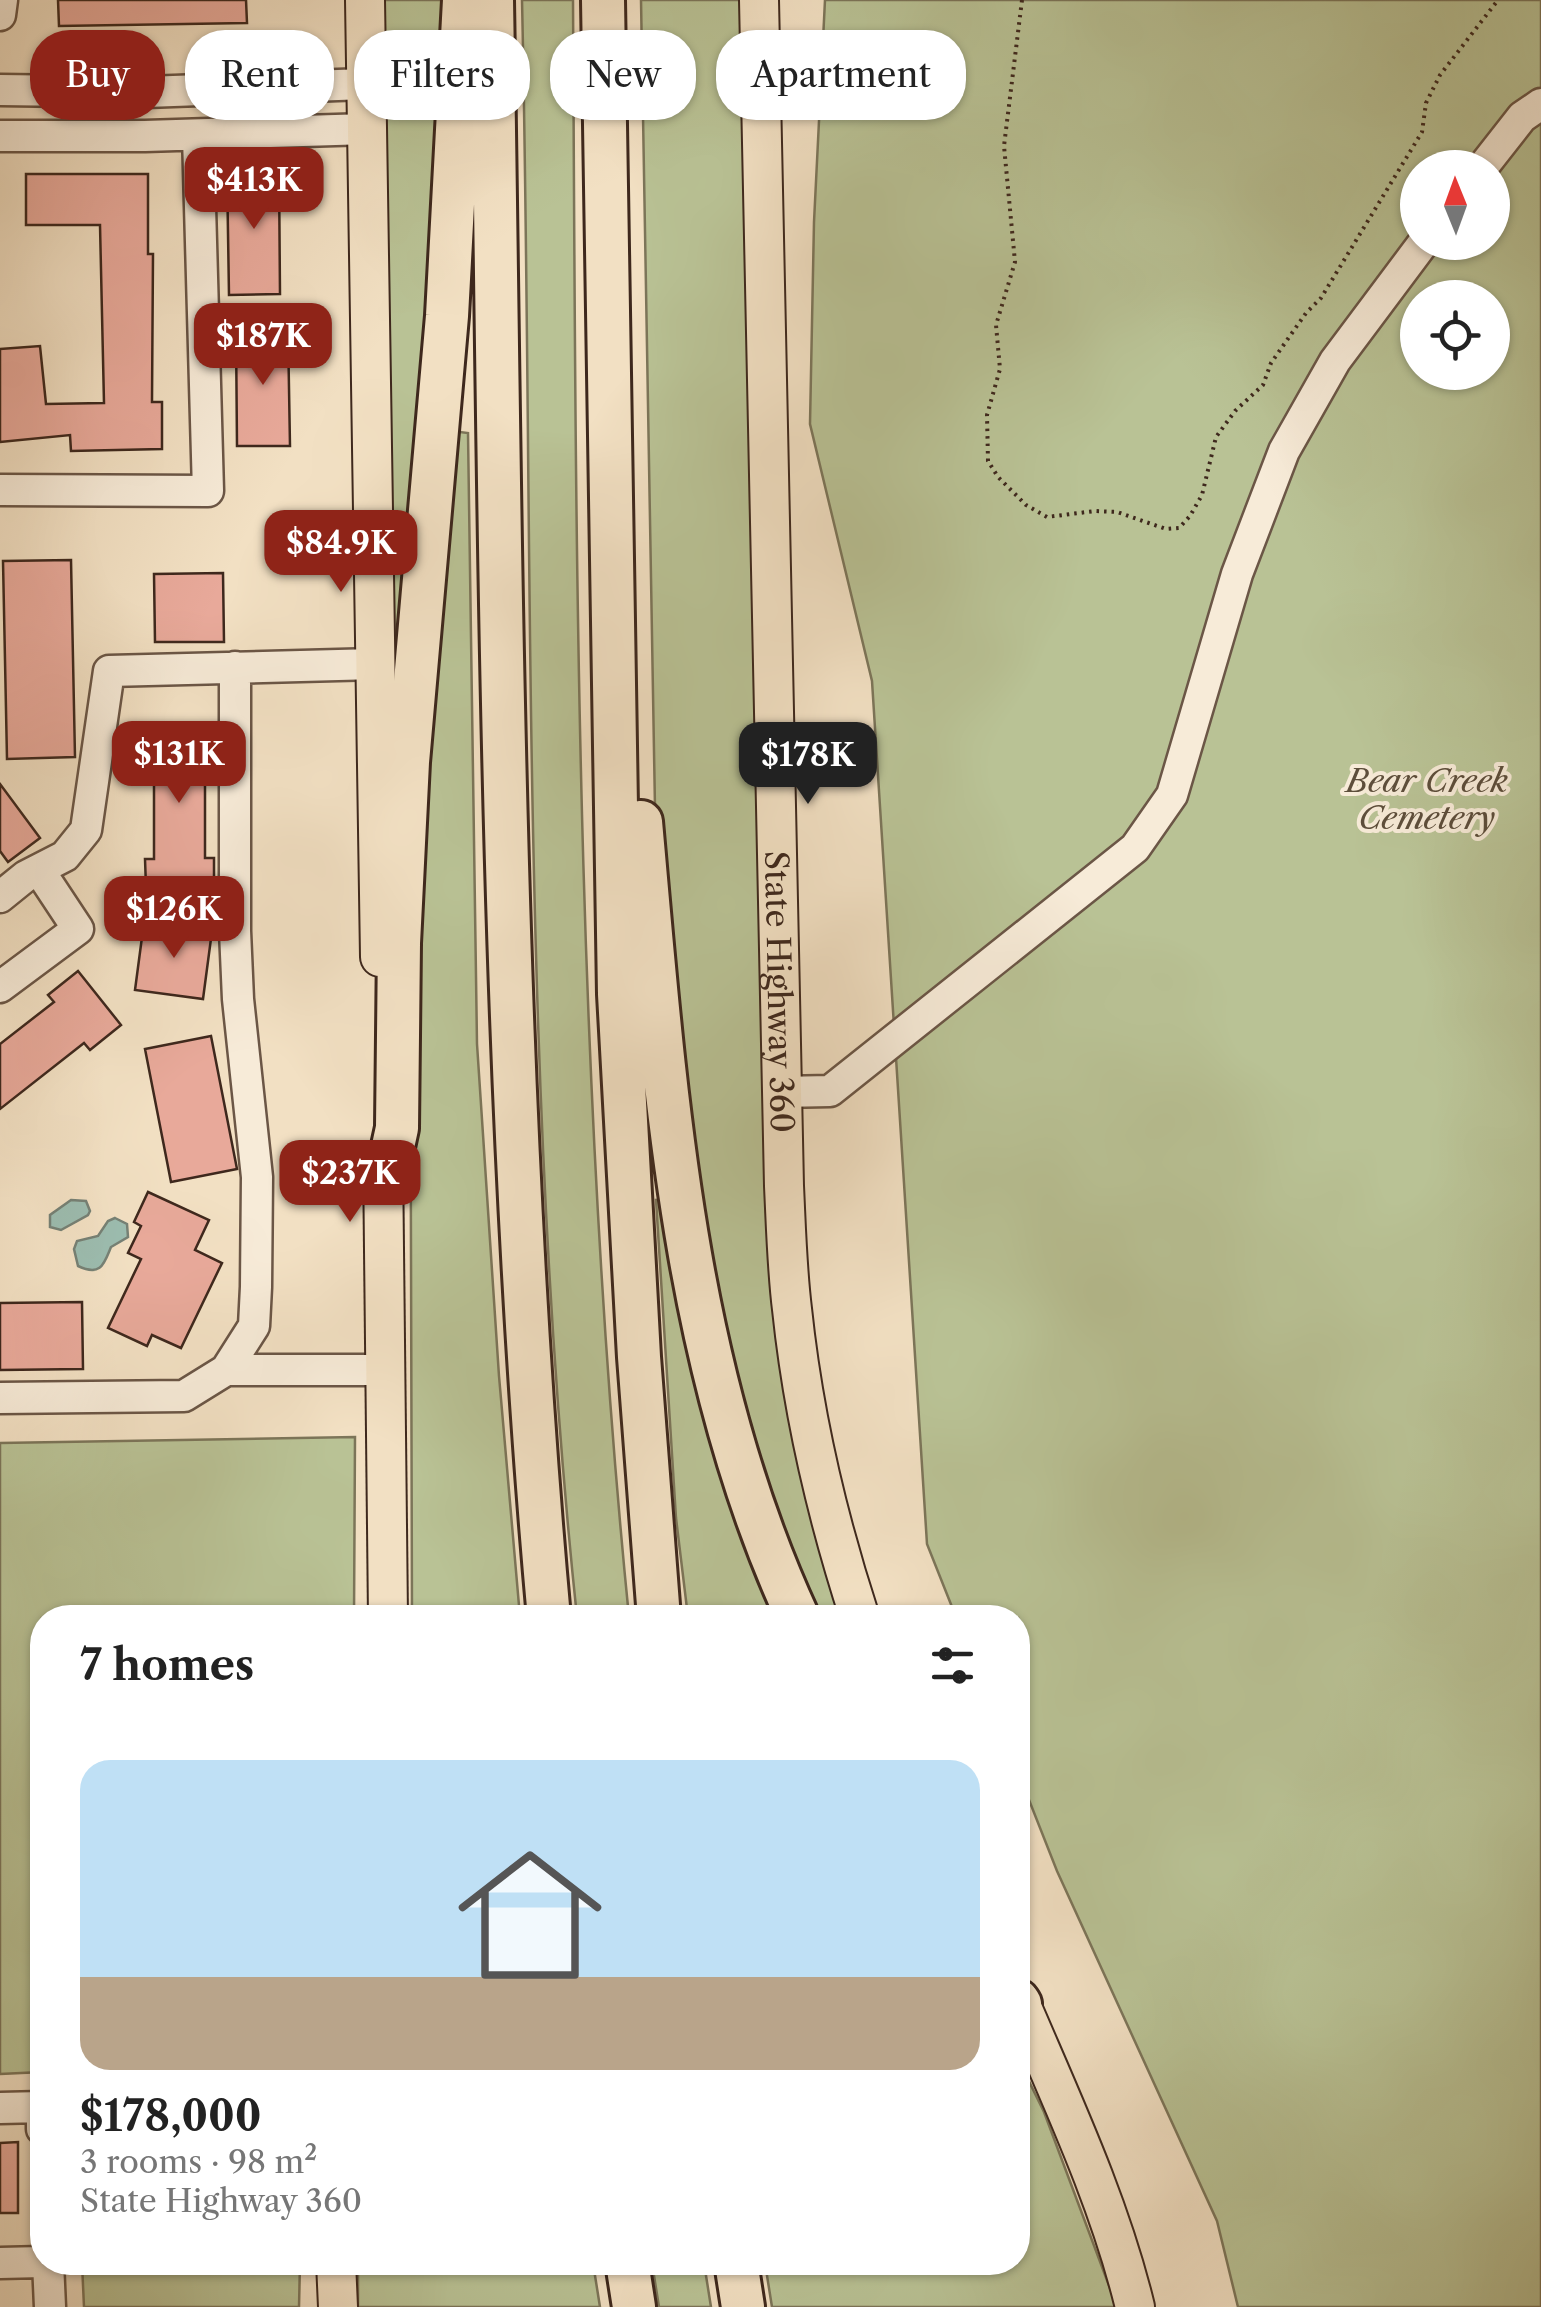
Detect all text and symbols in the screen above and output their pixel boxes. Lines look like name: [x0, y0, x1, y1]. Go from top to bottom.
chip: Buy: [30, 30, 165, 120]
chip: Rent: [185, 30, 334, 120]
chip: Filters: [354, 30, 530, 120]
chip: New: [550, 30, 696, 120]
chip: Apartment: [716, 30, 966, 120]
pin: $413K: [184, 147, 324, 232]
north arrow: [1400, 150, 1510, 260]
map controls: [1400, 150, 1510, 390]
text: $413K: [207, 160, 301, 199]
button: locate: [1400, 280, 1510, 390]
pin: $187K: [193, 303, 333, 388]
text: $187K: [216, 316, 310, 355]
pin: $84.9K: [260, 510, 422, 595]
text: $84.9K: [286, 523, 396, 562]
pin: $131K: [109, 721, 249, 806]
pin: $178K: [738, 722, 878, 807]
text: $131K: [134, 734, 224, 773]
text: $178K: [761, 735, 855, 774]
park label: Bear Creek Cemetery: [1343, 761, 1508, 837]
street label: State Highway 360: [757, 850, 802, 1133]
pin: $126K: [104, 876, 244, 961]
text: $126K: [126, 889, 222, 928]
pin: $237K: [280, 1140, 420, 1225]
text: $237K: [301, 1153, 399, 1192]
icon: filters: [925, 1638, 980, 1693]
text: 7 homes: [80, 1639, 254, 1691]
icon: home: [440, 1825, 620, 2005]
text: $178,000: [80, 2090, 261, 2142]
text: 3 rooms · 98 m²: [80, 2142, 317, 2181]
text: State Highway 360: [80, 2181, 362, 2220]

